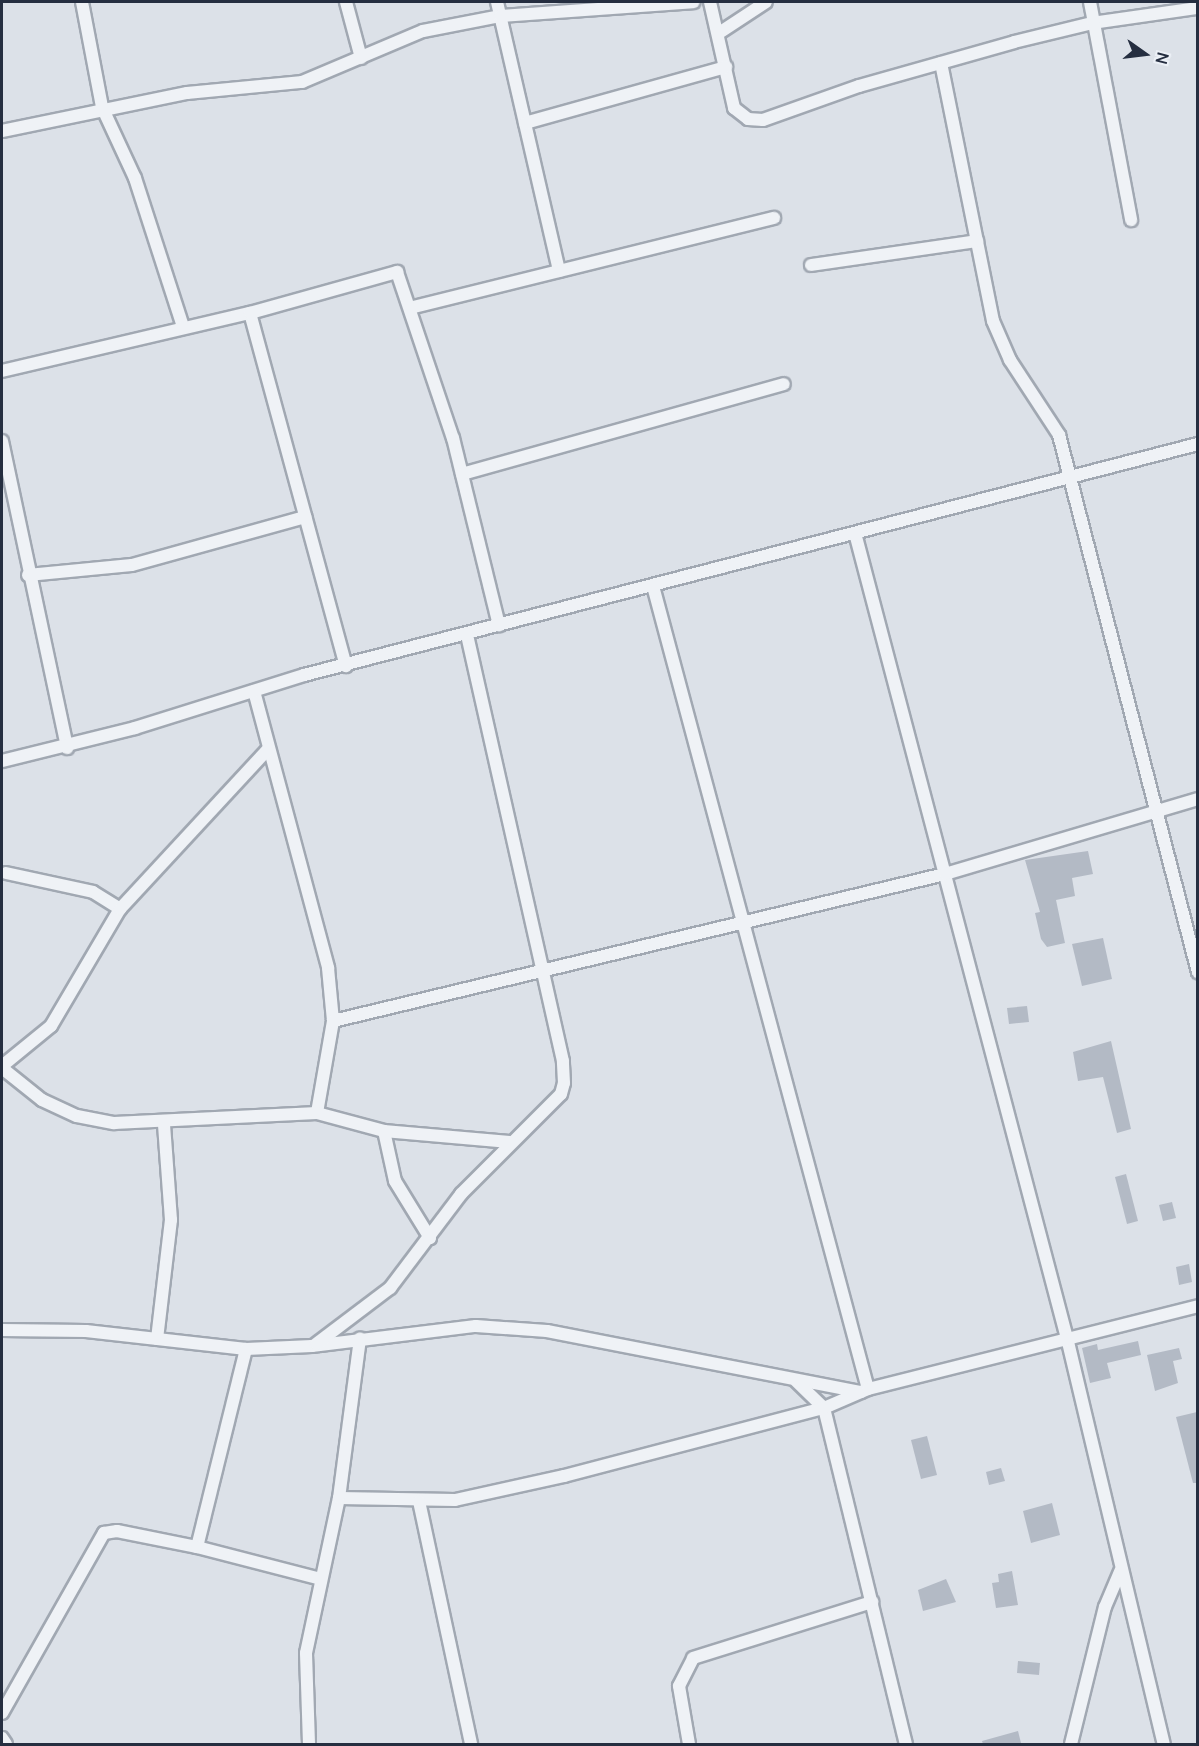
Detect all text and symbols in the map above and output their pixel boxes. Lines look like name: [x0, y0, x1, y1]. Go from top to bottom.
north arrow: [1115, 24, 1175, 84]
text: N: [1150, 50, 1175, 67]

